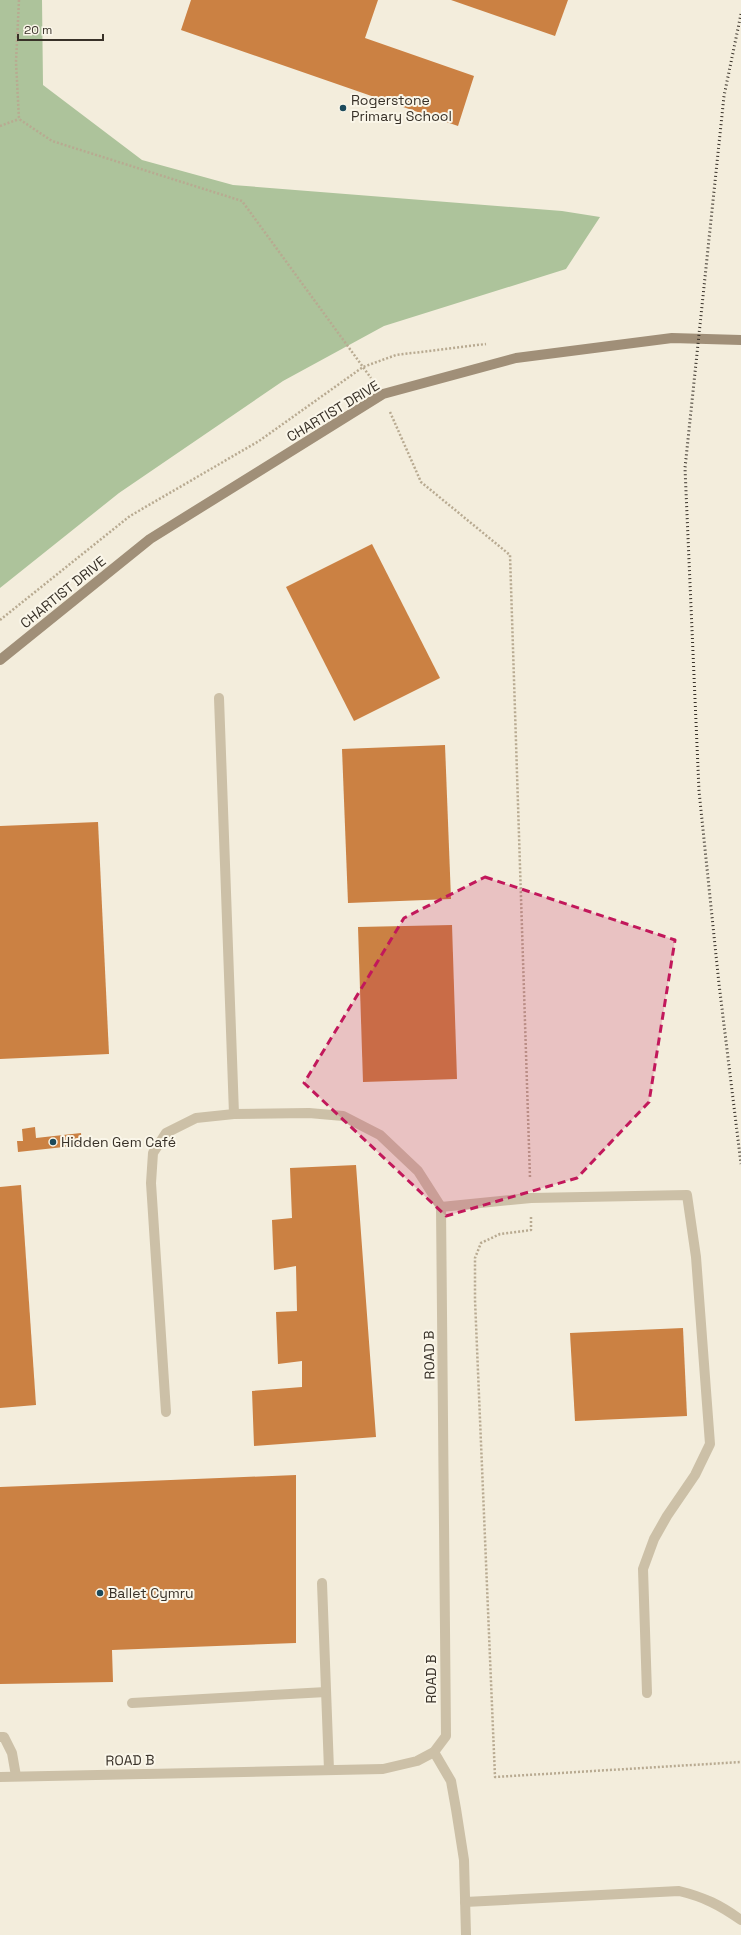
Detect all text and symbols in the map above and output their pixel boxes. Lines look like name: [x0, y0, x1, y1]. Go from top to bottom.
scale bar: [18, 16, 103, 42]
text: 20 m: [24, 22, 52, 38]
place label: Rogerstone Primary School: [351, 91, 452, 125]
marker: Rogerstone Primary School: [338, 103, 348, 113]
street label: CHARTIST DRIVE: [283, 376, 383, 446]
street label: CHARTIST DRIVE: [17, 552, 110, 632]
place label: Hidden Gem Café: [61, 1133, 176, 1151]
marker: Hidden Gem Café: [48, 1137, 58, 1147]
street label: ROAD B: [420, 1330, 438, 1380]
place label: Ballet Cymru: [108, 1584, 194, 1602]
marker: Ballet Cymru: [95, 1588, 105, 1598]
street label: ROAD B: [422, 1654, 440, 1704]
street label: ROAD B: [105, 1751, 155, 1769]

